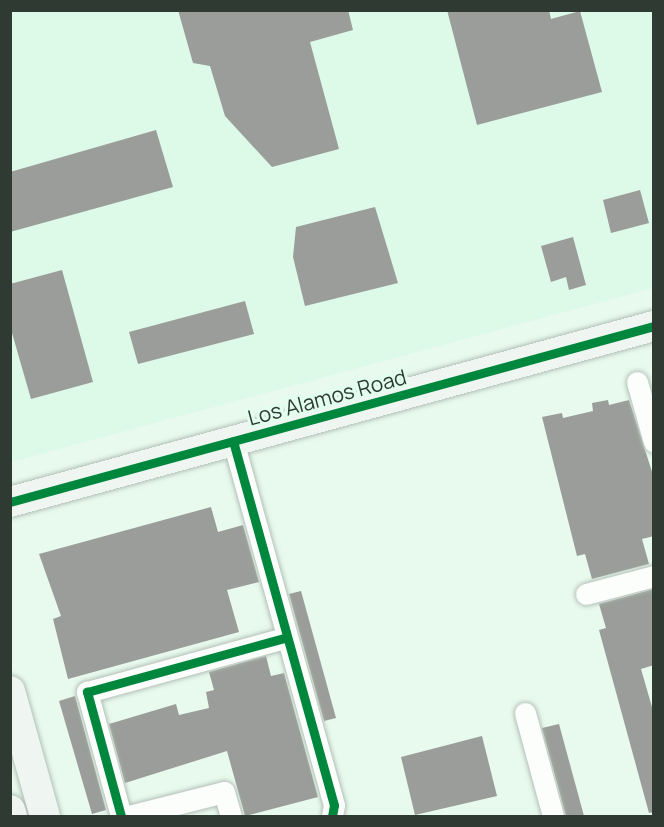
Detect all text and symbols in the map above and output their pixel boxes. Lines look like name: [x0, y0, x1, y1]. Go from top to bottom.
street label: Los Alamos Road: [245, 364, 409, 430]

